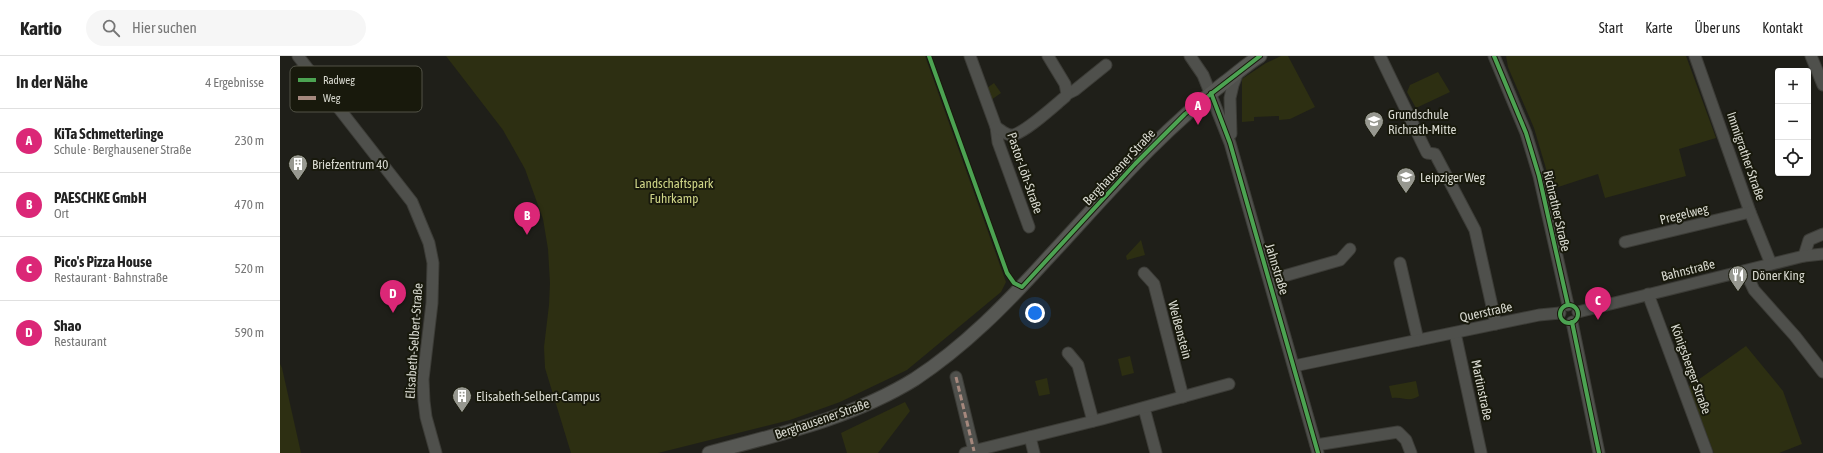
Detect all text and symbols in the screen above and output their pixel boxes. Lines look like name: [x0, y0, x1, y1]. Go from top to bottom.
search box: [86, 10, 366, 46]
text: Kartio: [20, 17, 62, 39]
icon: search: [100, 17, 122, 39]
text: Hier suchen: [132, 19, 197, 36]
text: Start: [1599, 20, 1623, 36]
text: Karte: [1645, 20, 1673, 36]
text: Über uns: [1695, 20, 1740, 36]
text: Kontakt: [1762, 20, 1803, 36]
legend: [290, 66, 422, 112]
map controls: [1775, 68, 1811, 176]
button: +: [1775, 68, 1811, 104]
text: In der Nähe: [16, 72, 88, 92]
text: Radweg: [323, 74, 355, 86]
text: 4 Ergebnisse: [205, 75, 264, 90]
text: Weg: [323, 92, 341, 104]
pin: A: [1185, 92, 1211, 125]
button: −: [1775, 104, 1811, 140]
place label: Grundschule Richrath-Mitte: [1388, 107, 1457, 137]
school or university icon: Grundschule Richrath-Mitte: [1363, 110, 1385, 138]
street label: Immigrather Straße: [1724, 110, 1768, 202]
text: KiTa Schmetterlinge: [54, 125, 164, 142]
street label: Berghausener Straße: [1080, 126, 1158, 208]
street label: Pastor-Löh-Straße: [1004, 130, 1046, 216]
text: A: [26, 133, 32, 148]
text: 230 m: [235, 133, 264, 148]
button: locate: [1775, 140, 1811, 176]
text: Schule · Berghausener Straße: [54, 142, 191, 157]
building icon: Briefzentrum 40: [287, 153, 309, 181]
place label: Briefzentrum 40: [312, 157, 388, 172]
school or university icon: Leipziger Weg: [1395, 166, 1417, 194]
street label: Richrather Straße: [1540, 169, 1574, 253]
place label: Leipziger Weg: [1420, 170, 1485, 185]
park label: Landschaftspark Fuhrkamp: [635, 176, 714, 206]
text: PAESCHKE GmbH: [54, 189, 147, 206]
text: B: [26, 197, 32, 212]
text: 470 m: [235, 197, 264, 212]
street label: Pregelweg: [1658, 201, 1710, 227]
pin: B: [514, 202, 540, 235]
text: Ort: [54, 206, 69, 221]
street label: Jahnstraße: [1262, 242, 1292, 297]
text: Pico's Pizza House: [54, 253, 152, 270]
street label: Bahnstraße: [1660, 256, 1716, 284]
text: C: [26, 261, 32, 276]
text: 520 m: [235, 261, 264, 276]
restaurant icon: Döner King: [1727, 264, 1749, 292]
place label: Döner King: [1752, 268, 1805, 283]
text: Restaurant · Bahnstraße: [54, 270, 168, 285]
pin: D: [380, 280, 406, 313]
street label: Elisabeth-Selbert-Straße: [402, 282, 426, 400]
pin: C: [1585, 287, 1611, 320]
street label: Weißenstein: [1165, 299, 1195, 361]
street label: Querstraße: [1458, 299, 1514, 325]
your location: [1025, 303, 1045, 323]
text: Shao: [54, 317, 82, 334]
street label: Königsberger Straße: [1668, 322, 1714, 416]
text: D: [25, 325, 33, 340]
text: 590 m: [235, 325, 264, 340]
text: Restaurant: [54, 334, 107, 349]
street label: Martinstraße: [1468, 358, 1496, 422]
building icon: Elisabeth-Selbert-Campus: [451, 385, 473, 413]
place label: Elisabeth-Selbert-Campus: [476, 389, 600, 404]
street label: Berghausener Straße: [773, 396, 871, 442]

